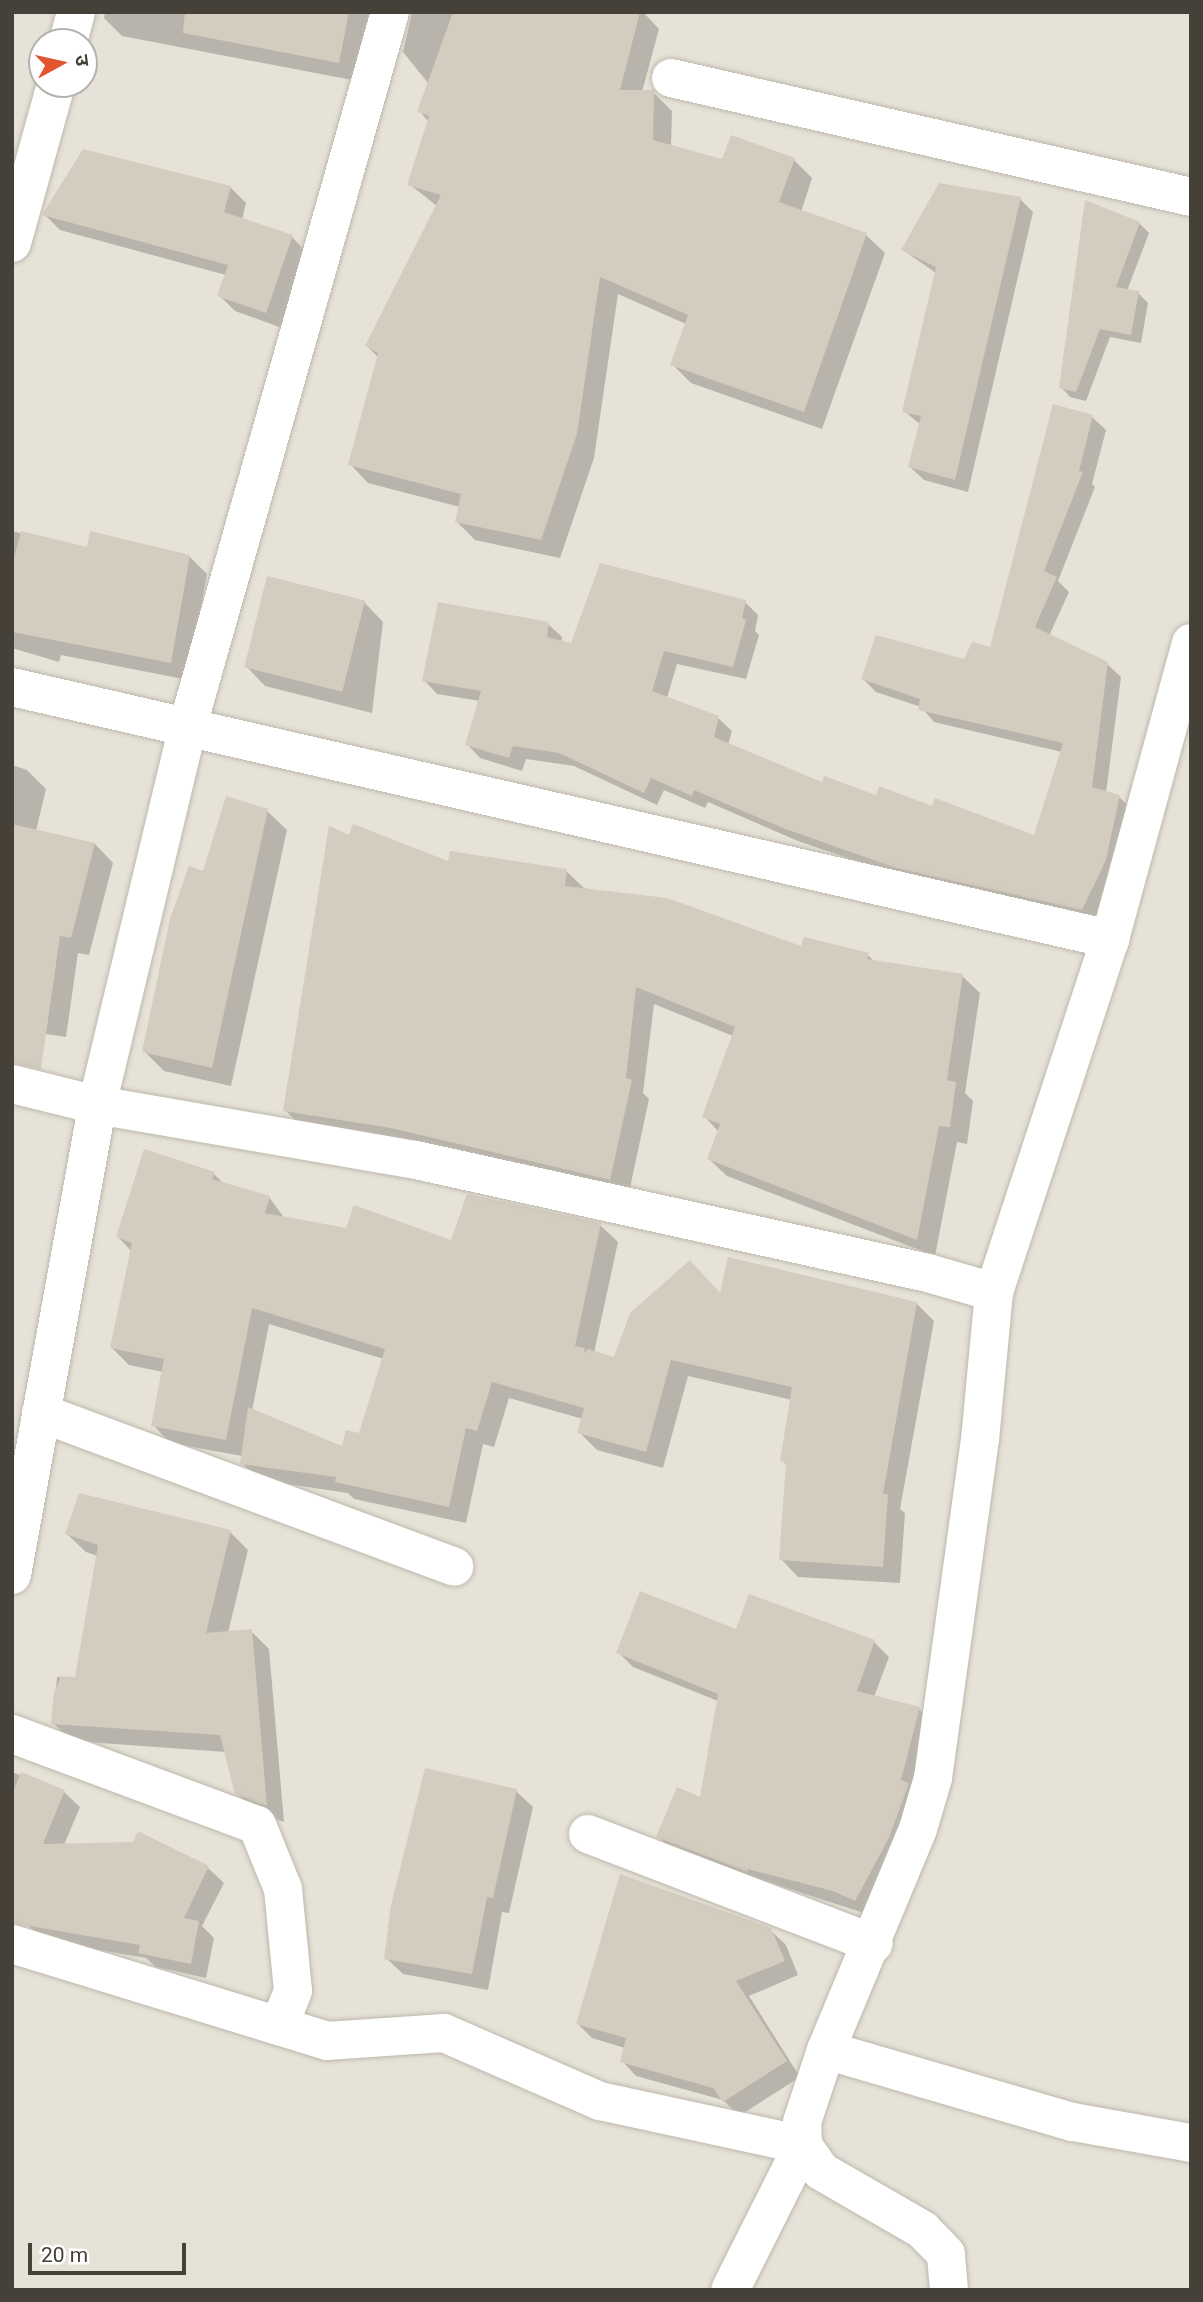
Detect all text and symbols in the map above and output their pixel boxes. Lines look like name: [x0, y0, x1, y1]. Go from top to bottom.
north arrow: [28, 28, 98, 98]
text: उ: [70, 53, 94, 67]
scale bar: [32, 2228, 189, 2272]
text: 20 m: [41, 2243, 88, 2267]

